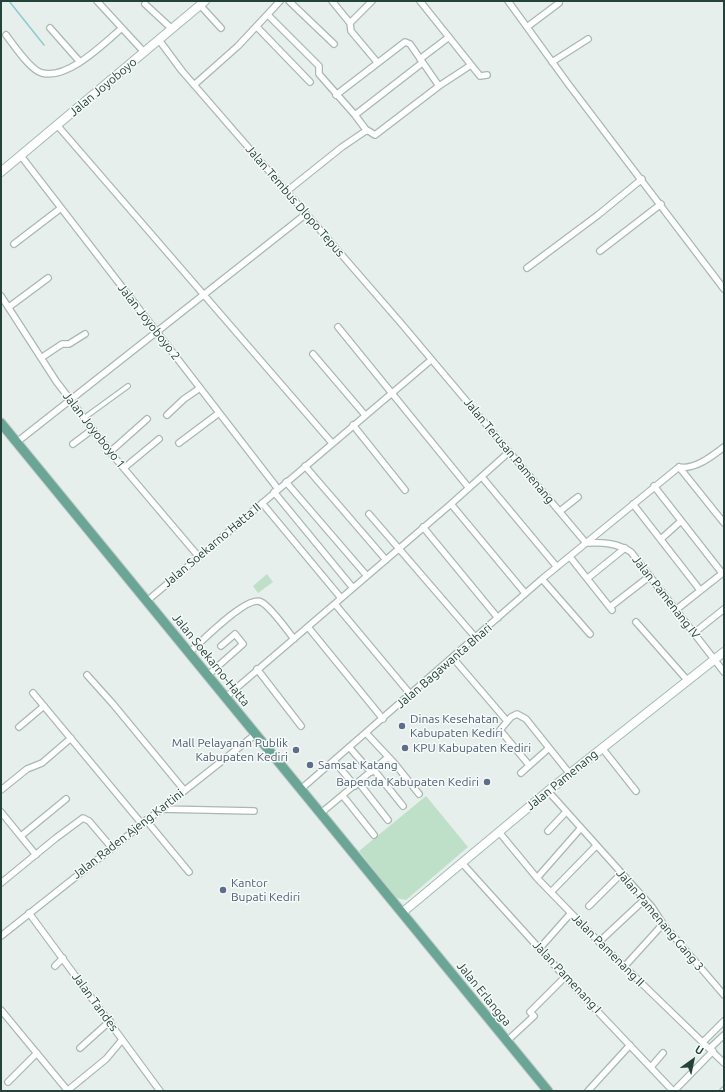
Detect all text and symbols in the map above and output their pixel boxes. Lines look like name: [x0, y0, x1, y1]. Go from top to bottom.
street label: Jalan Joyoboyo: [66, 55, 140, 119]
street label: Jalan Tembus Dlopo Tepus: [243, 142, 347, 260]
street label: Jalan Joyoboyo 2: [115, 281, 183, 363]
street label: Jalan Joyoboyo 1: [60, 389, 128, 471]
street label: Jalan Terusan Pamenang: [461, 395, 557, 507]
street label: Jalan Soekarno Hatta II: [160, 500, 264, 590]
street label: Jalan Pamenang IV: [629, 553, 703, 641]
street label: Jalan Soekarno-Hatta: [169, 611, 253, 709]
street label: Jalan Bagawanta Bhari: [393, 621, 495, 711]
place label: Dinas Kesehatan Kabupaten Kediri: [410, 712, 503, 740]
marker: Dinas Kesehatan Kabupaten Kediri: [397, 721, 407, 731]
place label: Mall Pelayanan Publik Kabupaten Kediri: [172, 736, 288, 764]
place label: KPU Kabupaten Kediri: [413, 741, 531, 755]
marker: KPU Kabupaten Kediri: [400, 743, 410, 753]
marker: Mall Pelayanan Publik Kabupaten Kediri: [291, 745, 301, 755]
street label: Jalan Pamenang: [523, 747, 601, 813]
place label: Samsat Katang: [318, 758, 398, 772]
marker: Samsat Katang: [305, 760, 315, 770]
place label: Bapenda Kabupaten Kediri: [336, 775, 479, 789]
marker: Bapenda Kabupaten Kediri: [482, 777, 492, 787]
street label: Jalan Raden Ajeng Kartini: [70, 786, 186, 882]
street label: Jalan Pamenang Gang 3: [613, 866, 707, 974]
place label: Kantor Bupati Kediri: [231, 876, 300, 904]
marker: Kantor Bupati Kediri: [218, 885, 228, 895]
street label: Jalan Pamenang II: [569, 911, 647, 989]
street label: Jalan Pamenang I: [530, 938, 604, 1016]
street label: Jalan Erlangga: [454, 959, 514, 1029]
street label: Jalan Tandes: [69, 970, 121, 1034]
north arrow: [673, 1040, 713, 1080]
text: U: [693, 1043, 706, 1057]

